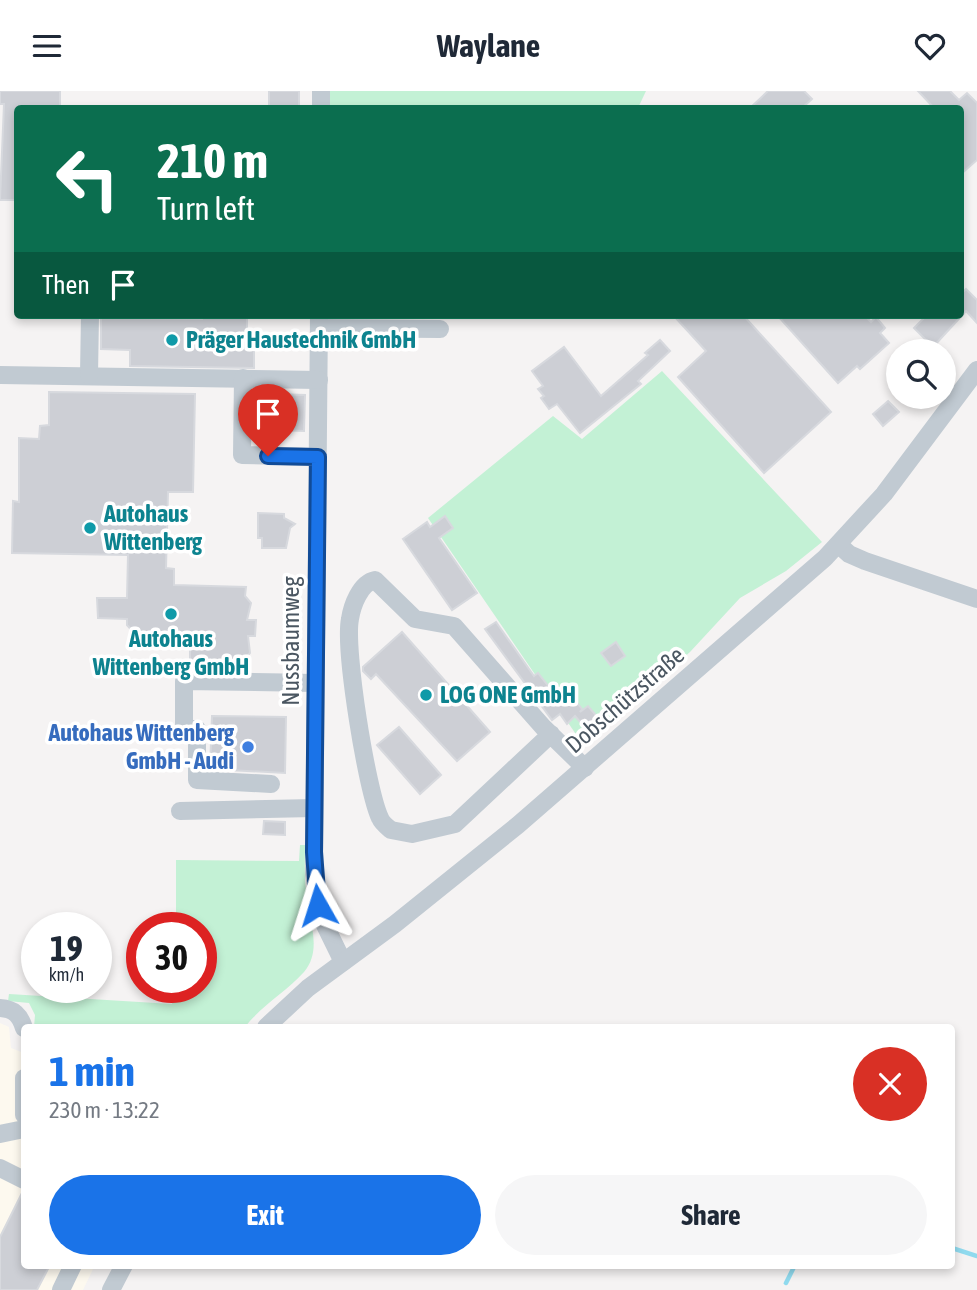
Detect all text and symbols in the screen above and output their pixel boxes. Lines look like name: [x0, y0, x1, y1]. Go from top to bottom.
icon: menu: [28, 27, 66, 65]
text: Waylane: [437, 27, 540, 64]
icon: heart: [911, 27, 949, 65]
text: 210 m: [157, 132, 268, 188]
icon: left: [42, 133, 133, 224]
text: Turn left: [157, 190, 255, 227]
icon: arrive: [104, 266, 142, 304]
text: Then: [42, 270, 90, 300]
place label: Präger Haustechnik GmbH: [186, 326, 416, 353]
marker: Präger Haustechnik GmbH: [164, 332, 180, 348]
map controls: [886, 339, 956, 409]
button: search: [886, 339, 956, 409]
pin: [238, 384, 298, 456]
icon: arrive: [249, 395, 287, 433]
place label: Autohaus Wittenberg: [103, 500, 203, 555]
marker: Autohaus Wittenberg: [82, 520, 98, 536]
street label: Nussbaumweg: [277, 576, 304, 706]
marker: Autohaus Wittenberg GmbH: [163, 606, 179, 622]
place label: Autohaus Wittenberg GmbH: [92, 625, 249, 680]
street label: Dobschützstraße: [560, 641, 689, 758]
place label: LOG ONE GmbH: [440, 681, 576, 708]
marker: LOG ONE GmbH: [418, 687, 434, 703]
place label: Autohaus Wittenberg GmbH - Audi: [48, 719, 235, 774]
marker: Autohaus Wittenberg GmbH - Audi: [240, 739, 256, 755]
position arrow: [281, 868, 355, 942]
speed limit sign: 30: [126, 912, 217, 1003]
text: 19: [50, 928, 83, 968]
text: km/h: [49, 964, 84, 985]
text: 1 min: [49, 1047, 135, 1095]
button: close: [853, 1047, 927, 1121]
text: 230 m · 13:22: [49, 1097, 160, 1123]
button: Exit: [49, 1175, 481, 1255]
button: Share: [495, 1175, 927, 1255]

